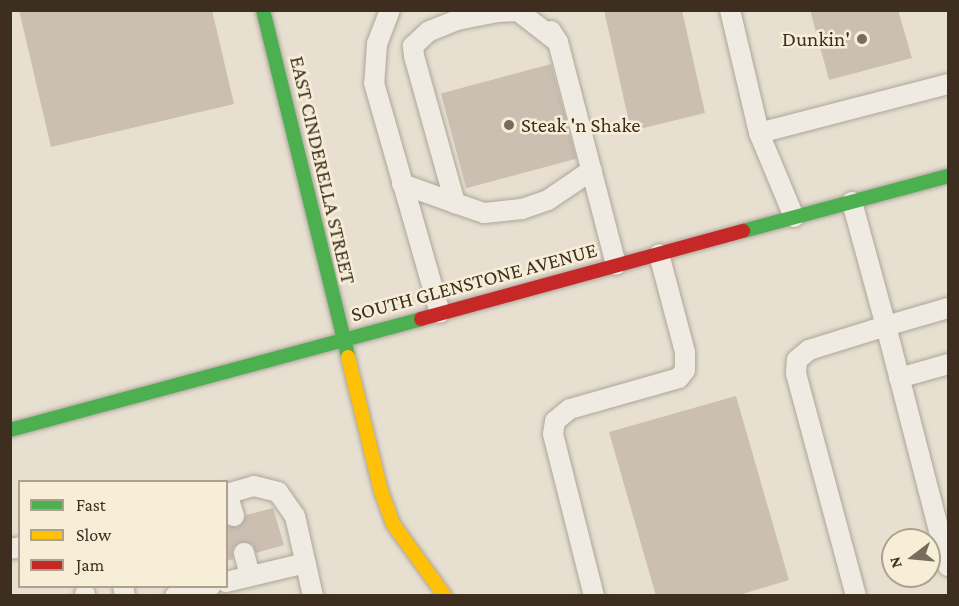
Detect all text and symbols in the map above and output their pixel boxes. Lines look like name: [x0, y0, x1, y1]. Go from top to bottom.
place label: Dunkin': [782, 26, 850, 52]
marker: Dunkin': [855, 32, 869, 46]
street label: EAST CINDERELLA STREET: [285, 54, 361, 286]
place label: Steak 'n Shake: [521, 112, 640, 138]
marker: Steak 'n Shake: [502, 118, 516, 132]
street label: SOUTH GLENSTONE AVENUE: [348, 237, 600, 327]
legend: [18, 480, 228, 588]
text: Fast: [76, 495, 106, 515]
text: Slow: [76, 525, 111, 545]
north arrow: [881, 528, 941, 588]
text: Jam: [76, 555, 104, 575]
text: N: [885, 555, 905, 570]

